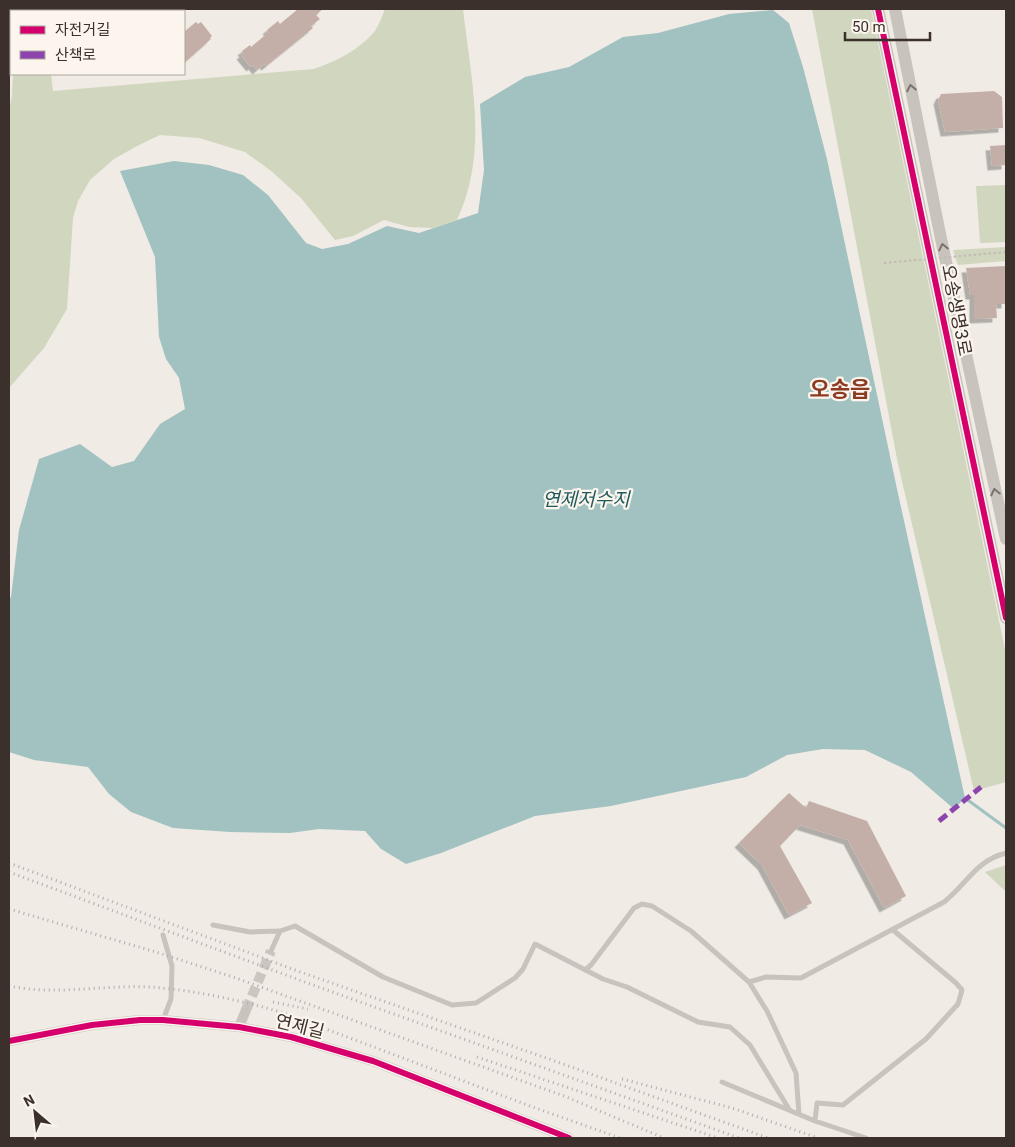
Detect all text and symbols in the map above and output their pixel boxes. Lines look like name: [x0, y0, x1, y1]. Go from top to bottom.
legend: [10, 10, 185, 75]
scale bar: [845, 10, 930, 42]
text: 50 m: [852, 18, 886, 36]
text: 자전거길: [55, 21, 110, 39]
text: 산책로: [55, 46, 96, 64]
one-way arrow: [906, 84, 916, 93]
one-way arrow: [938, 243, 949, 252]
street label: 오송생명3로: [938, 262, 976, 358]
district label: 오송읍: [810, 377, 870, 402]
one-way arrow: [990, 487, 1001, 496]
water label: 연제저수지: [542, 488, 631, 511]
street label: 연제길: [273, 1010, 327, 1042]
north arrow: [10, 1087, 60, 1137]
text: N: [21, 1091, 37, 1110]

